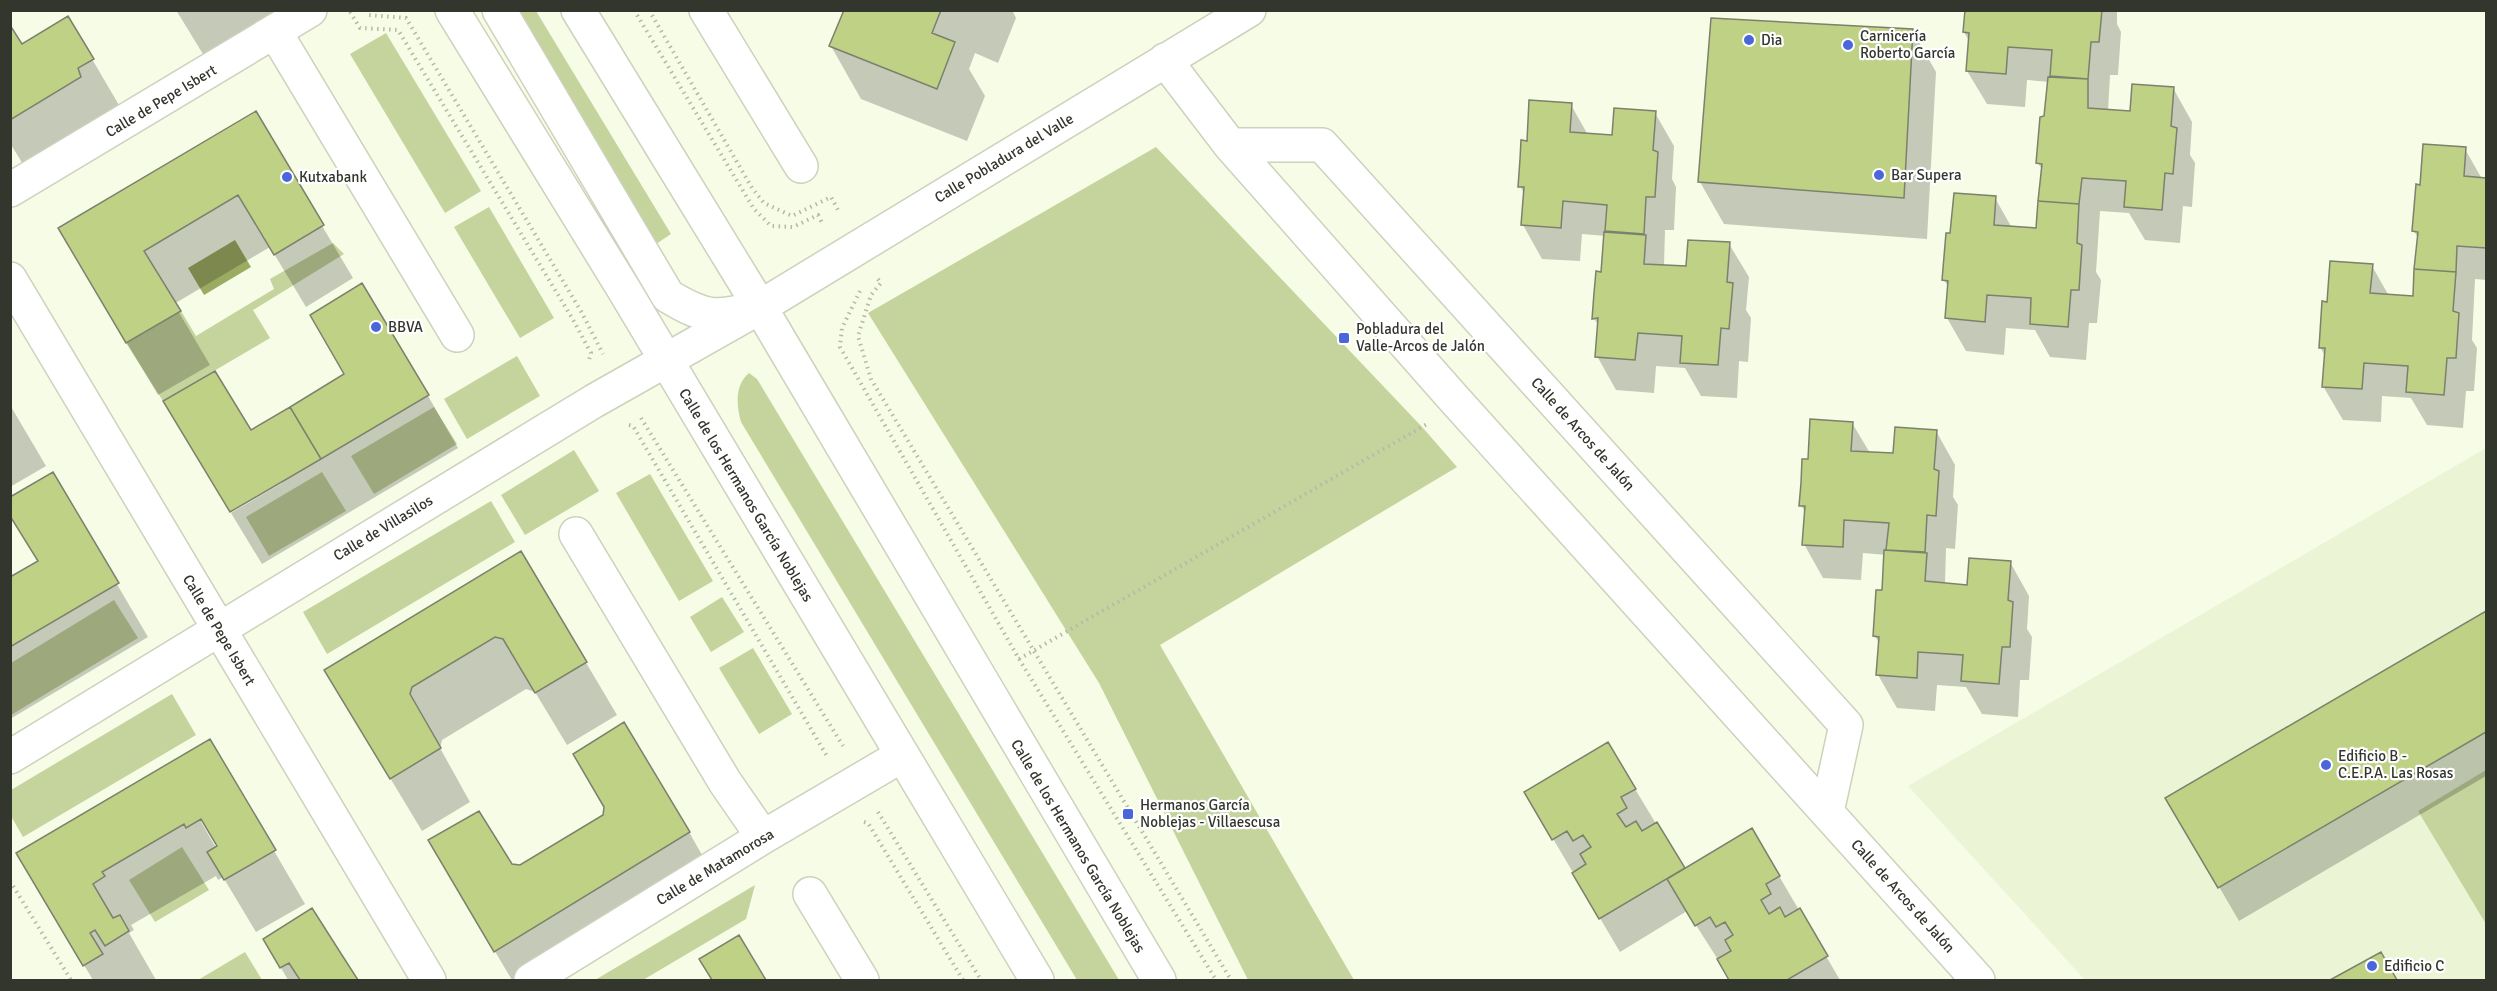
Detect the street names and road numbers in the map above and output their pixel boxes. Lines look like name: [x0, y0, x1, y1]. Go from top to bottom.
street label: Calle de Pepe Isbert: [102, 61, 220, 141]
street label: Calle Pobladura del Valle: [931, 109, 1077, 207]
street label: Calle de Arcos de Jalón: [1527, 374, 1639, 494]
street label: Calle de los Hermanos García Noblejas: [675, 385, 817, 605]
street label: Calle de Villasilos: [330, 491, 436, 565]
street label: Calle de Pepe Isbert: [179, 571, 259, 689]
street label: Calle de los Hermanos García Noblejas: [1007, 736, 1149, 956]
street label: Calle de Matamorosa: [653, 825, 777, 909]
street label: Calle de Arcos de Jalón: [1847, 836, 1959, 956]

